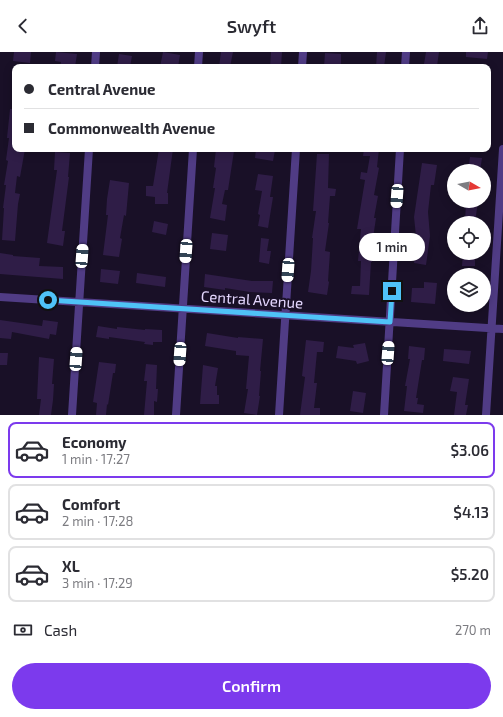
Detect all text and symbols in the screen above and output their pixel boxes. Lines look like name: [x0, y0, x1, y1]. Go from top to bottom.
icon: back: [12, 15, 34, 37]
text: Swyft: [227, 15, 276, 37]
icon: share: [469, 15, 491, 37]
text: Central Avenue: [48, 80, 156, 98]
text: Commonwealth Avenue: [48, 119, 215, 137]
north arrow: [447, 164, 491, 208]
map controls: [447, 164, 491, 312]
car: [390, 184, 404, 208]
button: locate: [447, 216, 491, 260]
callout: 1 min: [359, 233, 425, 261]
car: [179, 239, 193, 263]
text: 1 min: [377, 239, 407, 255]
car: [75, 244, 89, 268]
car: [281, 258, 295, 282]
button: layers: [447, 268, 491, 312]
route end: [383, 282, 401, 300]
street label: Central Avenue: [200, 286, 304, 312]
route start: [39, 291, 57, 309]
car: [381, 341, 395, 365]
car: [173, 342, 187, 366]
car: [69, 347, 83, 371]
icon: car: [14, 432, 50, 468]
text: Economy: [62, 433, 127, 451]
text: $3.06: [450, 441, 489, 459]
text: 1 min · 17:27: [62, 451, 130, 467]
icon: car: [14, 494, 50, 530]
text: Comfort: [62, 495, 120, 513]
text: $4.13: [453, 503, 489, 521]
text: 2 min · 17:28: [62, 513, 133, 529]
icon: car: [14, 556, 50, 592]
text: XL: [62, 557, 80, 575]
text: $5.20: [451, 565, 489, 583]
text: 3 min · 17:29: [62, 575, 133, 591]
icon: cash: [12, 619, 34, 641]
text: Cash: [44, 621, 77, 639]
text: 270 m: [455, 622, 491, 638]
button: Confirm: [12, 663, 491, 709]

